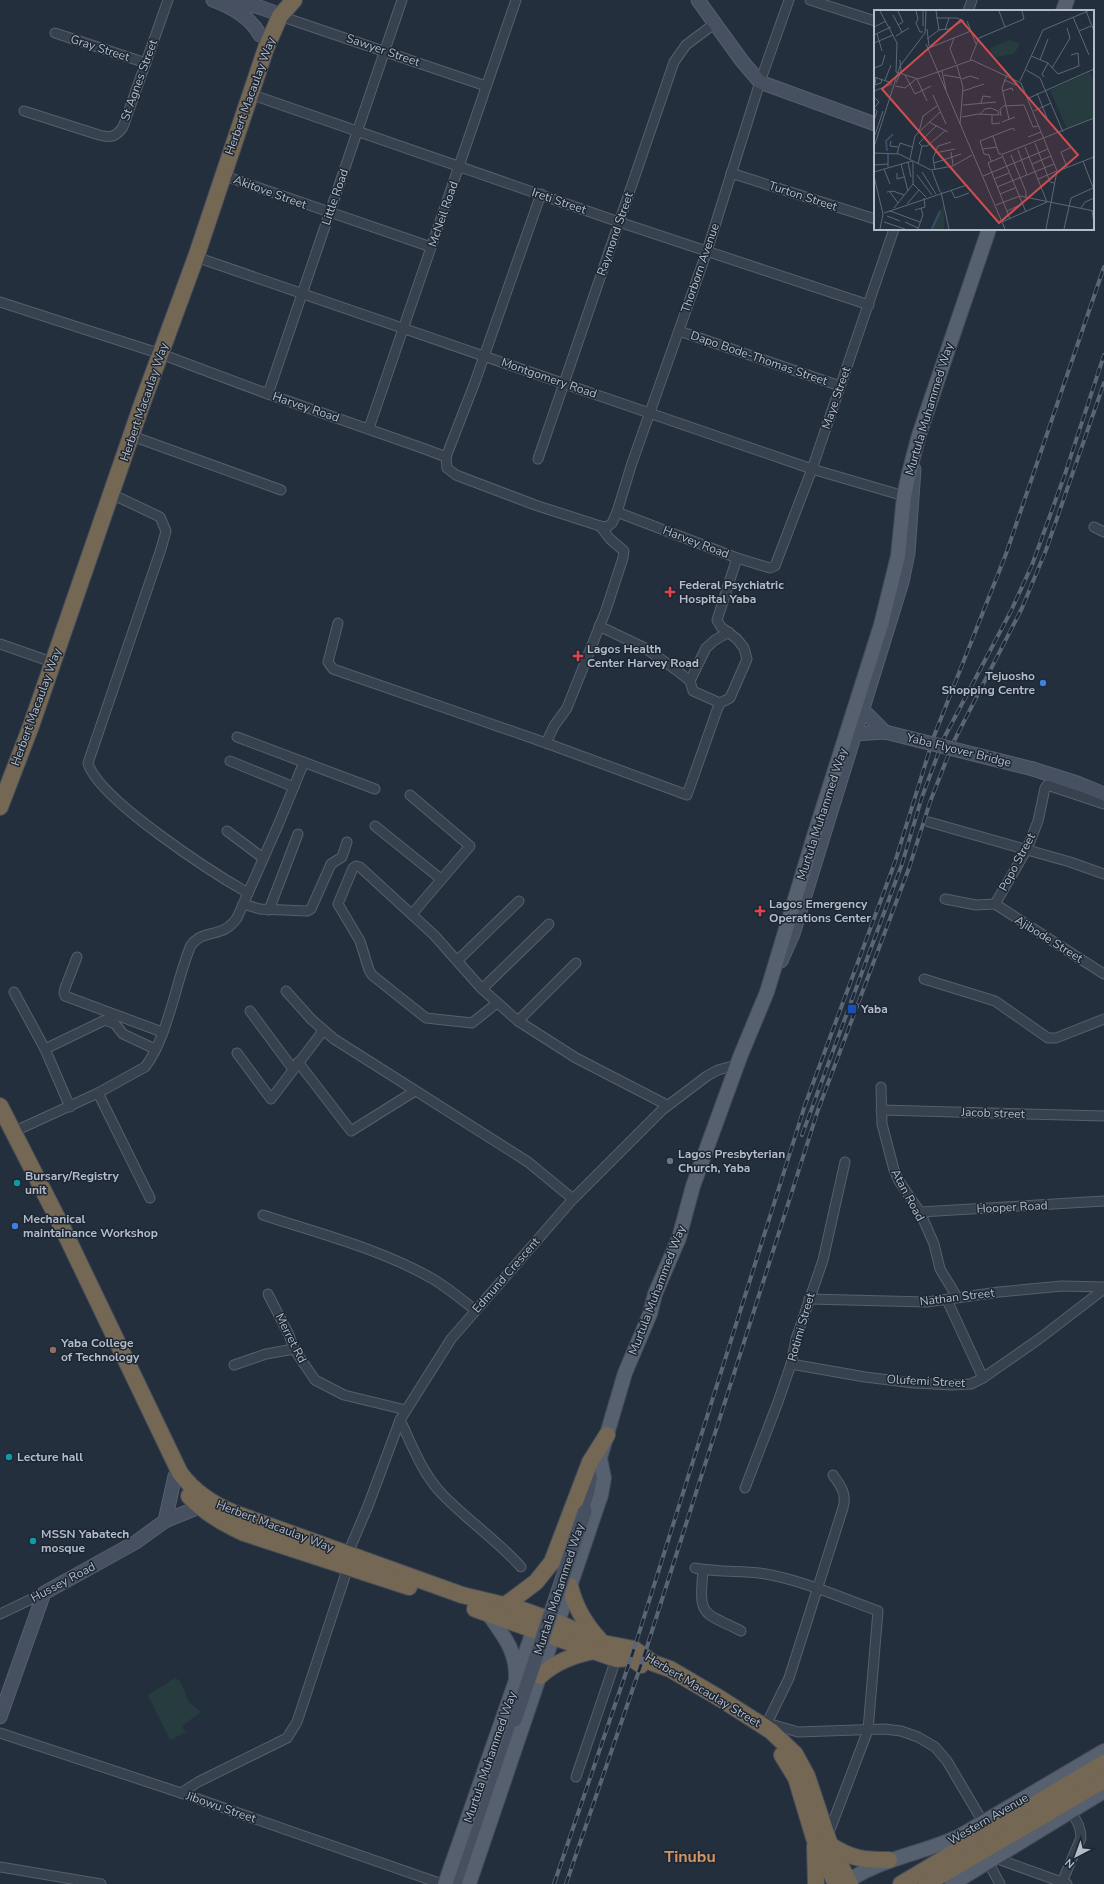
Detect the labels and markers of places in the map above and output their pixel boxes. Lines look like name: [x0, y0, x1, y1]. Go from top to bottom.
place label: Federal Psychiatric Hospital Yaba: [679, 577, 784, 607]
marker: Federal Psychiatric Hospital Yaba: [664, 586, 676, 598]
place label: Lagos Health Center Harvey Road: [587, 641, 699, 671]
marker: Lagos Health Center Harvey Road: [572, 650, 584, 662]
place label: Tejuosho Shopping Centre: [942, 668, 1035, 698]
marker: Tejuosho Shopping Centre: [1038, 678, 1048, 688]
place label: Lagos Emergency Operations Center: [769, 896, 871, 926]
marker: Lagos Emergency Operations Center: [754, 905, 766, 917]
place label: Yaba: [860, 1001, 888, 1017]
marker: Yaba: [846, 1003, 858, 1015]
place label: Lagos Presbyterian Church, Yaba: [678, 1146, 785, 1176]
marker: Lagos Presbyterian Church, Yaba: [665, 1156, 675, 1166]
place label: Bursary/Registry unit: [25, 1168, 119, 1198]
marker: Bursary/Registry unit: [12, 1178, 22, 1188]
place label: Mechanical maintainance Workshop: [23, 1211, 158, 1241]
marker: Mechanical maintainance Workshop: [10, 1221, 20, 1231]
place label: Yaba College of Technology: [60, 1335, 140, 1365]
marker: Yaba College of Technology: [48, 1345, 58, 1355]
place label: Lecture hall: [17, 1449, 83, 1465]
marker: Lecture hall: [4, 1452, 14, 1462]
place label: MSSN Yabatech mosque: [41, 1526, 129, 1556]
marker: MSSN Yabatech mosque: [28, 1536, 38, 1546]

